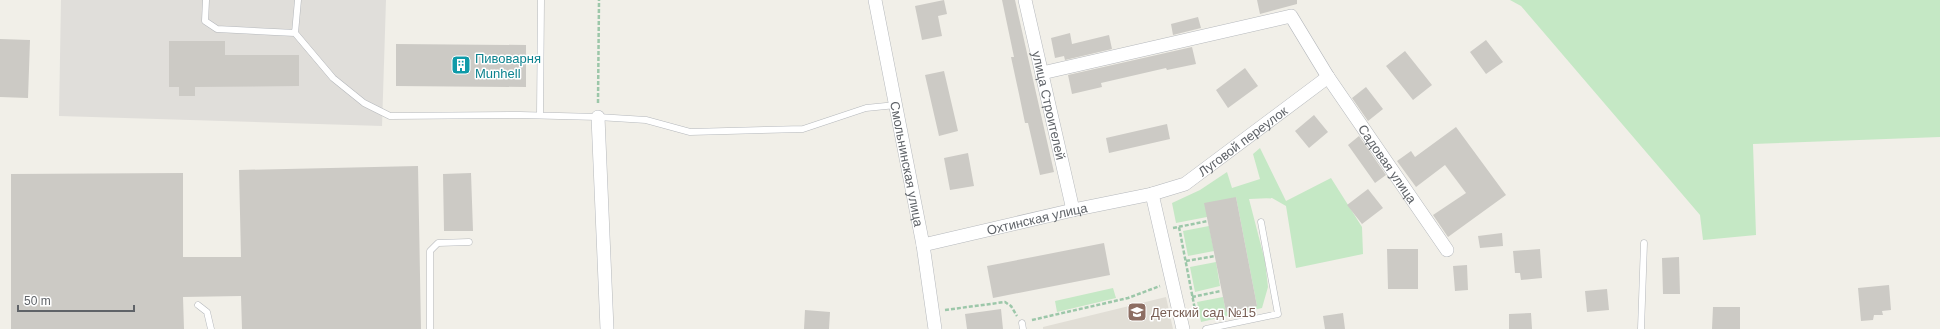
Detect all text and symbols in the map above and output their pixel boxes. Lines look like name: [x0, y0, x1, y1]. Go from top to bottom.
street label: улица Строителей: [1029, 50, 1068, 161]
place label: Пивоварня Munhell: [475, 51, 541, 81]
building icon: Пивоварня Munhell: [450, 54, 472, 76]
street label: Смольнинская улица: [887, 100, 926, 229]
street label: Луговой переулок: [1195, 103, 1291, 179]
street label: Садовая улица: [1355, 122, 1420, 207]
street label: Охтинская улица: [985, 200, 1089, 238]
scale bar: [18, 287, 134, 313]
text: 50 m: [24, 294, 51, 308]
school or university icon: Детский сад №15: [1126, 301, 1148, 323]
place label: Детский сад №15: [1151, 305, 1256, 320]

